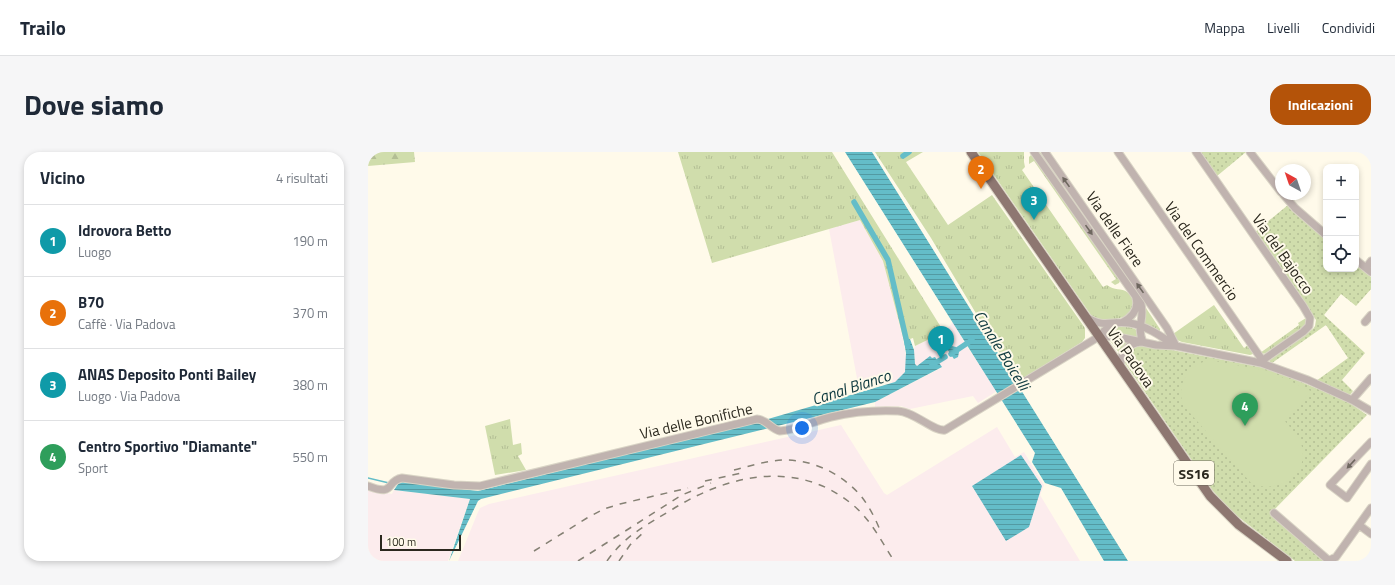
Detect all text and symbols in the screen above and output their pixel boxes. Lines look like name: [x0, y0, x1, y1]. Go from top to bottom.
text: Trailo: [20, 13, 66, 42]
text: Mappa: [1204, 17, 1245, 38]
text: Livelli: [1267, 17, 1300, 38]
text: Condividi: [1322, 17, 1375, 38]
text: Dove siamo: [24, 83, 164, 126]
button: Indicazioni: [1270, 84, 1371, 125]
pin: 2: [968, 156, 994, 189]
north arrow: [1275, 164, 1311, 200]
map controls: [1323, 164, 1359, 272]
button: +: [1323, 164, 1359, 200]
text: Vicino: [40, 165, 85, 191]
text: 4 risultati: [276, 168, 328, 188]
one-way arrow: [1062, 176, 1070, 187]
pin: 3: [1021, 187, 1047, 220]
street label: Via delle Fiere: [1080, 187, 1150, 271]
street label: Via del Commercio: [1159, 197, 1245, 305]
button: −: [1323, 200, 1359, 236]
street label: Via del Bajocco: [1247, 209, 1319, 299]
text: Idrovora Betto: [78, 219, 171, 242]
one-way arrow: [1085, 225, 1093, 235]
text: 1: [49, 231, 57, 251]
text: 190 m: [292, 231, 328, 251]
button: locate: [1323, 236, 1359, 272]
text: Luogo: [78, 242, 111, 262]
one-way arrow: [1136, 283, 1144, 294]
text: B70: [78, 291, 104, 314]
text: 2: [49, 303, 57, 323]
text: 370 m: [292, 303, 328, 323]
water label: Canale Boicelli: [968, 305, 1037, 396]
text: Caffè · Via Padova: [78, 314, 175, 334]
street label: Via Padova: [1102, 322, 1161, 392]
pin: 1: [928, 326, 954, 359]
text: ANAS Deposito Ponti Bailey: [78, 363, 256, 386]
water label: Canal Bianco: [808, 363, 895, 411]
text: 3: [49, 375, 57, 395]
text: 380 m: [292, 375, 328, 395]
text: Luogo · Via Padova: [78, 386, 180, 406]
pin: 4: [1232, 393, 1258, 426]
street label: Via delle Bonifiche: [637, 397, 755, 445]
your location: [792, 418, 812, 438]
text: Centro Sportivo "Diamante": [78, 435, 257, 458]
text: 4: [49, 447, 57, 467]
text: 550 m: [292, 447, 328, 467]
text: Sport: [78, 458, 108, 478]
one-way arrow: [1346, 459, 1356, 469]
road number: SS16: [1174, 461, 1214, 485]
scale bar: [380, 533, 461, 552]
text: 100 m: [386, 534, 416, 550]

